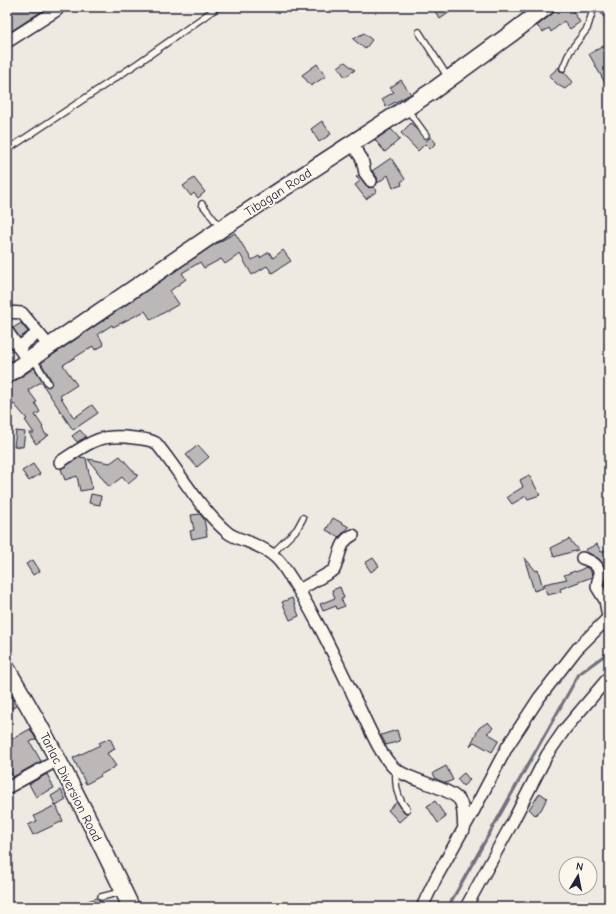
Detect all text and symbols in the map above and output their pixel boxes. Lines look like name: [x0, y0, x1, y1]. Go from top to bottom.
street label: Tibagan Road: [242, 165, 314, 219]
street label: Tarlac Diversion Road: [37, 730, 105, 844]
north arrow: [558, 856, 598, 896]
text: N: [575, 860, 584, 874]

